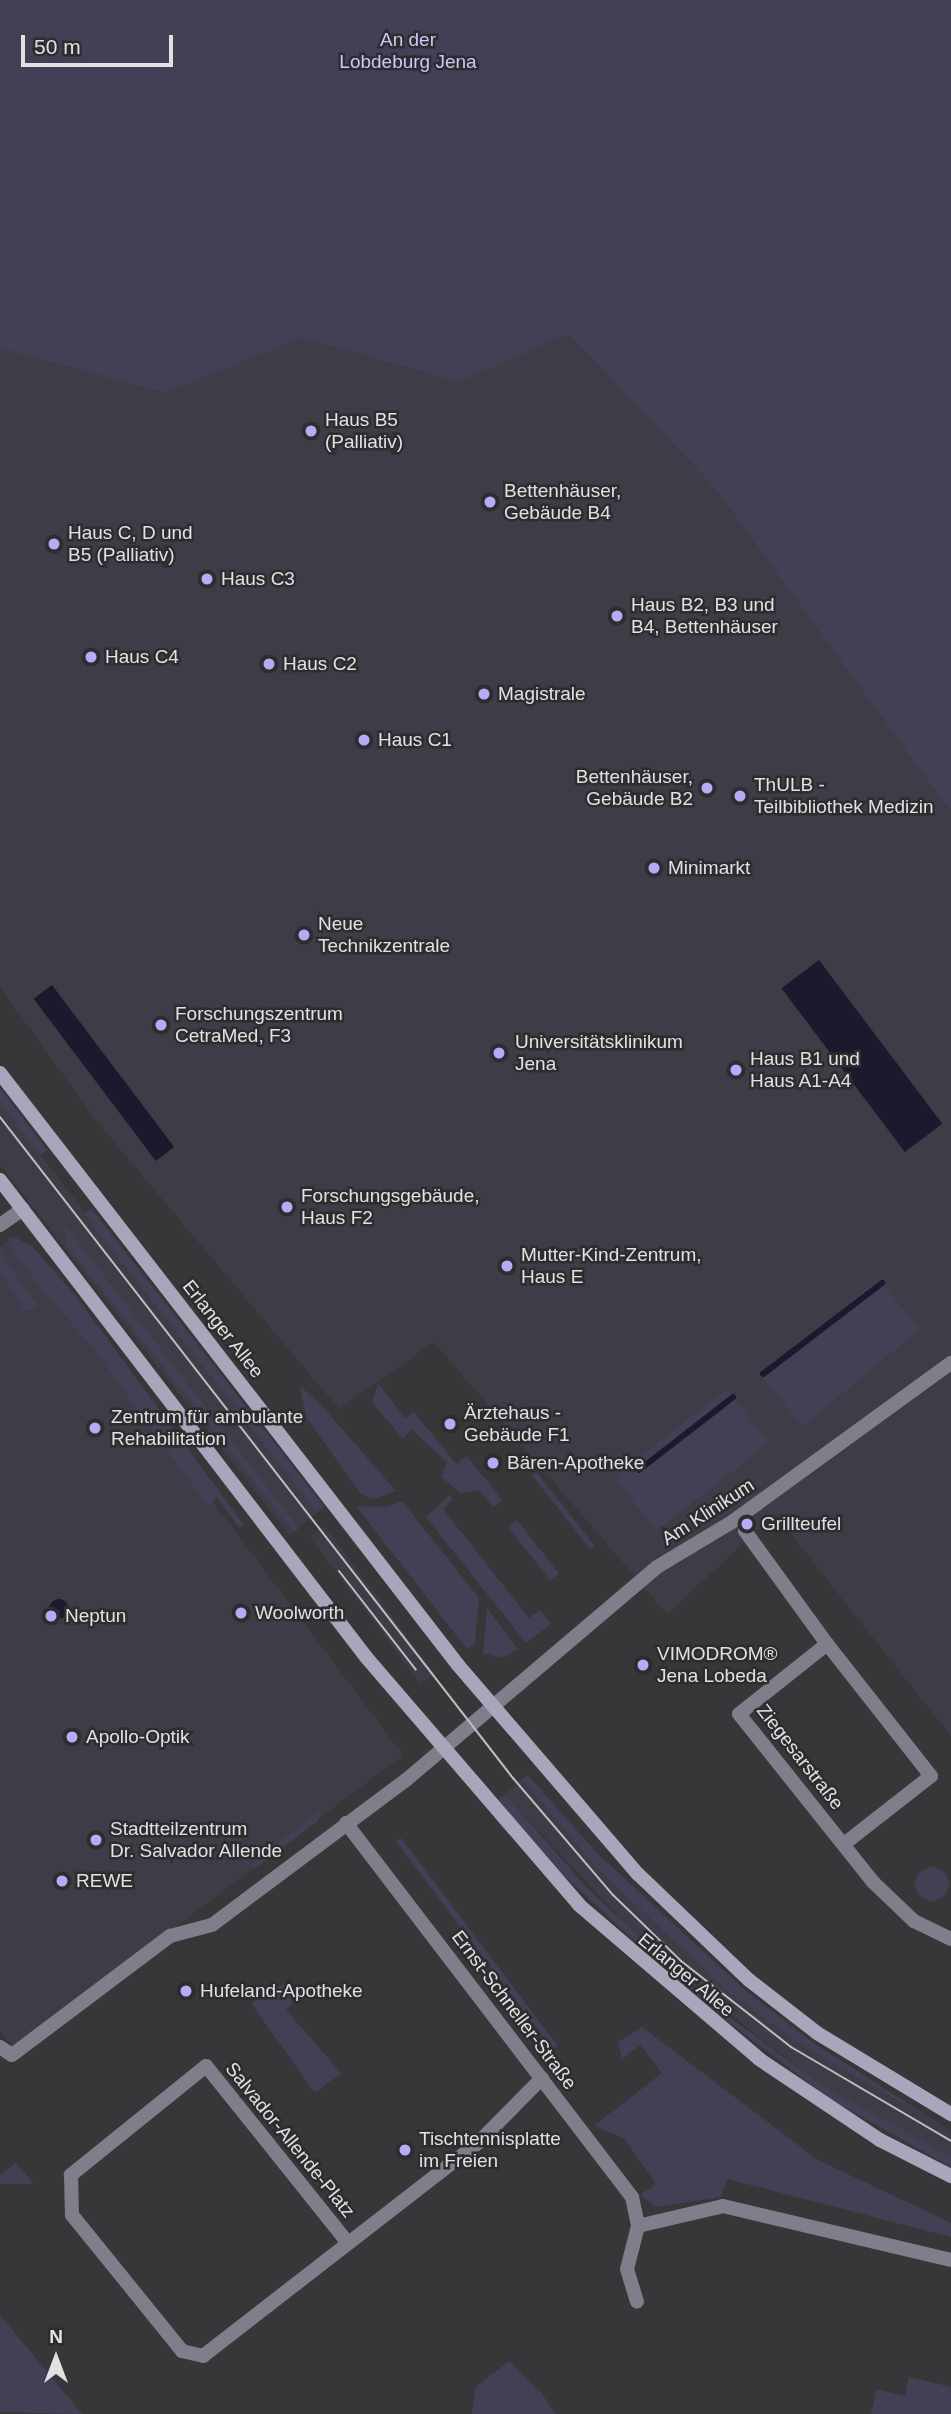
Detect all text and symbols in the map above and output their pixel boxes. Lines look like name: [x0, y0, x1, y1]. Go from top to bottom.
scale bar: [24, 21, 177, 65]
park label: An der Lobdeburg Jena: [339, 29, 477, 73]
text: 50 m: [34, 35, 81, 58]
place label: Haus B5 (Palliativ): [325, 409, 403, 453]
marker: Haus B5 (Palliativ): [303, 423, 319, 439]
place label: Bettenhäuser, Gebäude B4: [504, 480, 621, 524]
marker: Bettenhäuser, Gebäude B4: [482, 494, 498, 510]
place label: Haus C, D und B5 (Palliativ): [68, 522, 193, 566]
marker: Haus C, D und B5 (Palliativ): [46, 536, 62, 552]
place label: Haus C3: [221, 568, 295, 590]
marker: Haus C3: [199, 571, 215, 587]
place label: Haus B2, B3 und B4, Bettenhäuser: [631, 594, 778, 638]
marker: Haus B2, B3 und B4, Bettenhäuser: [609, 608, 625, 624]
place label: Haus C4: [105, 646, 179, 668]
marker: Haus C4: [83, 649, 99, 665]
place label: Haus C2: [283, 653, 357, 675]
marker: Haus C2: [261, 656, 277, 672]
place label: Magistrale: [498, 683, 586, 705]
marker: Magistrale: [476, 686, 492, 702]
place label: Haus C1: [378, 729, 452, 751]
marker: Haus C1: [356, 732, 372, 748]
place label: Bettenhäuser, Gebäude B2: [576, 766, 693, 810]
place label: ThULB - Teilbibliothek Medizin: [754, 774, 934, 818]
marker: Bettenhäuser, Gebäude B2: [699, 780, 715, 796]
marker: ThULB - Teilbibliothek Medizin: [732, 788, 748, 804]
place label: Minimarkt: [668, 857, 750, 879]
marker: Minimarkt: [646, 860, 662, 876]
place label: Neue Technikzentrale: [318, 913, 450, 957]
marker: Neue Technikzentrale: [296, 927, 312, 943]
place label: Forschungszentrum CetraMed, F3: [175, 1003, 343, 1047]
marker: Forschungszentrum CetraMed, F3: [153, 1017, 169, 1033]
place label: Universitätsklinikum Jena: [515, 1031, 683, 1075]
marker: Universitätsklinikum Jena: [489, 1043, 509, 1063]
place label: Haus B1 und Haus A1-A4: [750, 1048, 860, 1092]
marker: Haus B1 und Haus A1-A4: [728, 1062, 744, 1078]
place label: Forschungsgebäude, Haus F2: [301, 1185, 480, 1229]
marker: Forschungsgebäude, Haus F2: [279, 1199, 295, 1215]
place label: Mutter-Kind-Zentrum, Haus E: [521, 1244, 702, 1288]
marker: Mutter-Kind-Zentrum, Haus E: [499, 1258, 515, 1274]
street label: Erlanger Allee: [177, 1275, 269, 1383]
place label: Ärztehaus - Gebäude F1: [464, 1402, 570, 1446]
place label: Zentrum für ambulante Rehabilitation: [111, 1406, 303, 1450]
marker: Ärztehaus - Gebäude F1: [442, 1416, 458, 1432]
marker: Zentrum für ambulante Rehabilitation: [85, 1418, 105, 1438]
place label: Bären-Apotheke: [507, 1452, 644, 1474]
marker: Bären-Apotheke: [485, 1455, 501, 1471]
street label: Am Klinikum: [658, 1474, 758, 1550]
place label: Grillteufel: [761, 1513, 841, 1535]
marker: Grillteufel: [739, 1516, 755, 1532]
place label: Woolworth: [255, 1602, 344, 1624]
place label: Neptun: [65, 1605, 126, 1627]
marker: Woolworth: [233, 1605, 249, 1621]
marker: Neptun: [43, 1608, 59, 1624]
place label: VIMODROM® Jena Lobeda: [657, 1643, 778, 1687]
marker: VIMODROM® Jena Lobeda: [635, 1657, 651, 1673]
street label: Ziegesarstraße: [752, 1700, 848, 1814]
place label: Apollo-Optik: [86, 1726, 189, 1748]
marker: Apollo-Optik: [64, 1729, 80, 1745]
place label: Stadtteilzentrum Dr. Salvador Allende: [110, 1818, 283, 1862]
marker: Stadtteilzentrum Dr. Salvador Allende: [88, 1832, 104, 1848]
place label: REWE: [76, 1870, 133, 1892]
marker: REWE: [54, 1873, 70, 1889]
street label: Ernst-Schneller-Straße: [447, 1926, 581, 2094]
street label: Erlanger Allee: [633, 1928, 739, 2022]
place label: Hufeland-Apotheke: [200, 1980, 363, 2002]
marker: Hufeland-Apotheke: [178, 1983, 194, 1999]
street label: Salvador-Allende-Platz: [220, 2058, 360, 2222]
place label: Tischtennisplatte im Freien: [419, 2128, 561, 2172]
marker: Tischtennisplatte im Freien: [397, 2142, 413, 2158]
north arrow: [21, 2323, 91, 2393]
text: N: [49, 2326, 63, 2347]

